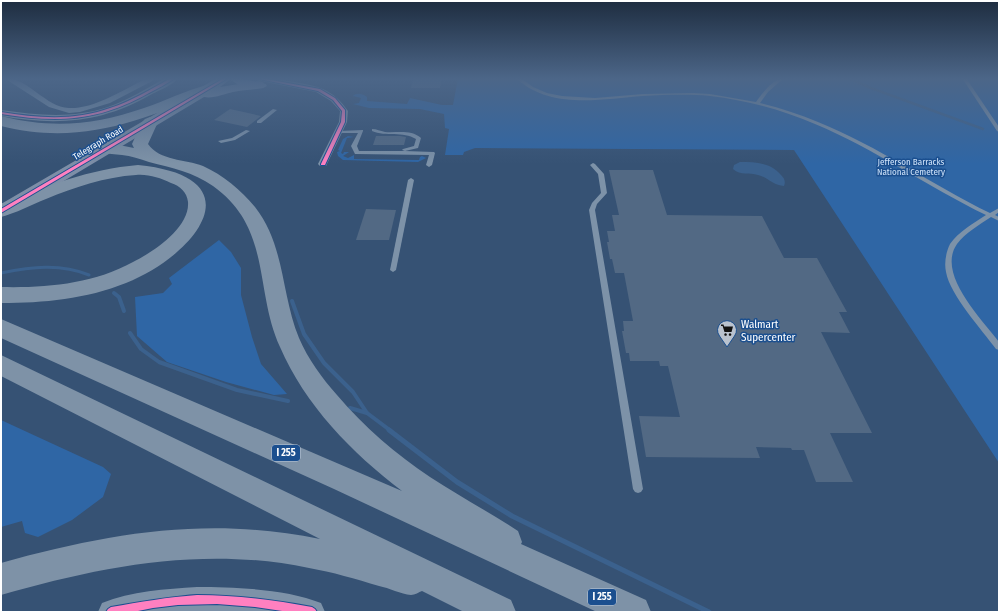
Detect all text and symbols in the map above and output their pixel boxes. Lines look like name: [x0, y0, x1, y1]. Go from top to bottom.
street label: Telegraph Road: [71, 124, 125, 162]
park label: Jefferson Barracks National Cemetery: [877, 157, 945, 177]
place label: Walmart Supercenter: [741, 318, 796, 344]
supermarket icon: Walmart Supercenter: [716, 319, 738, 347]
road number: I 255: [272, 445, 300, 461]
road number: I 255: [588, 589, 616, 605]

